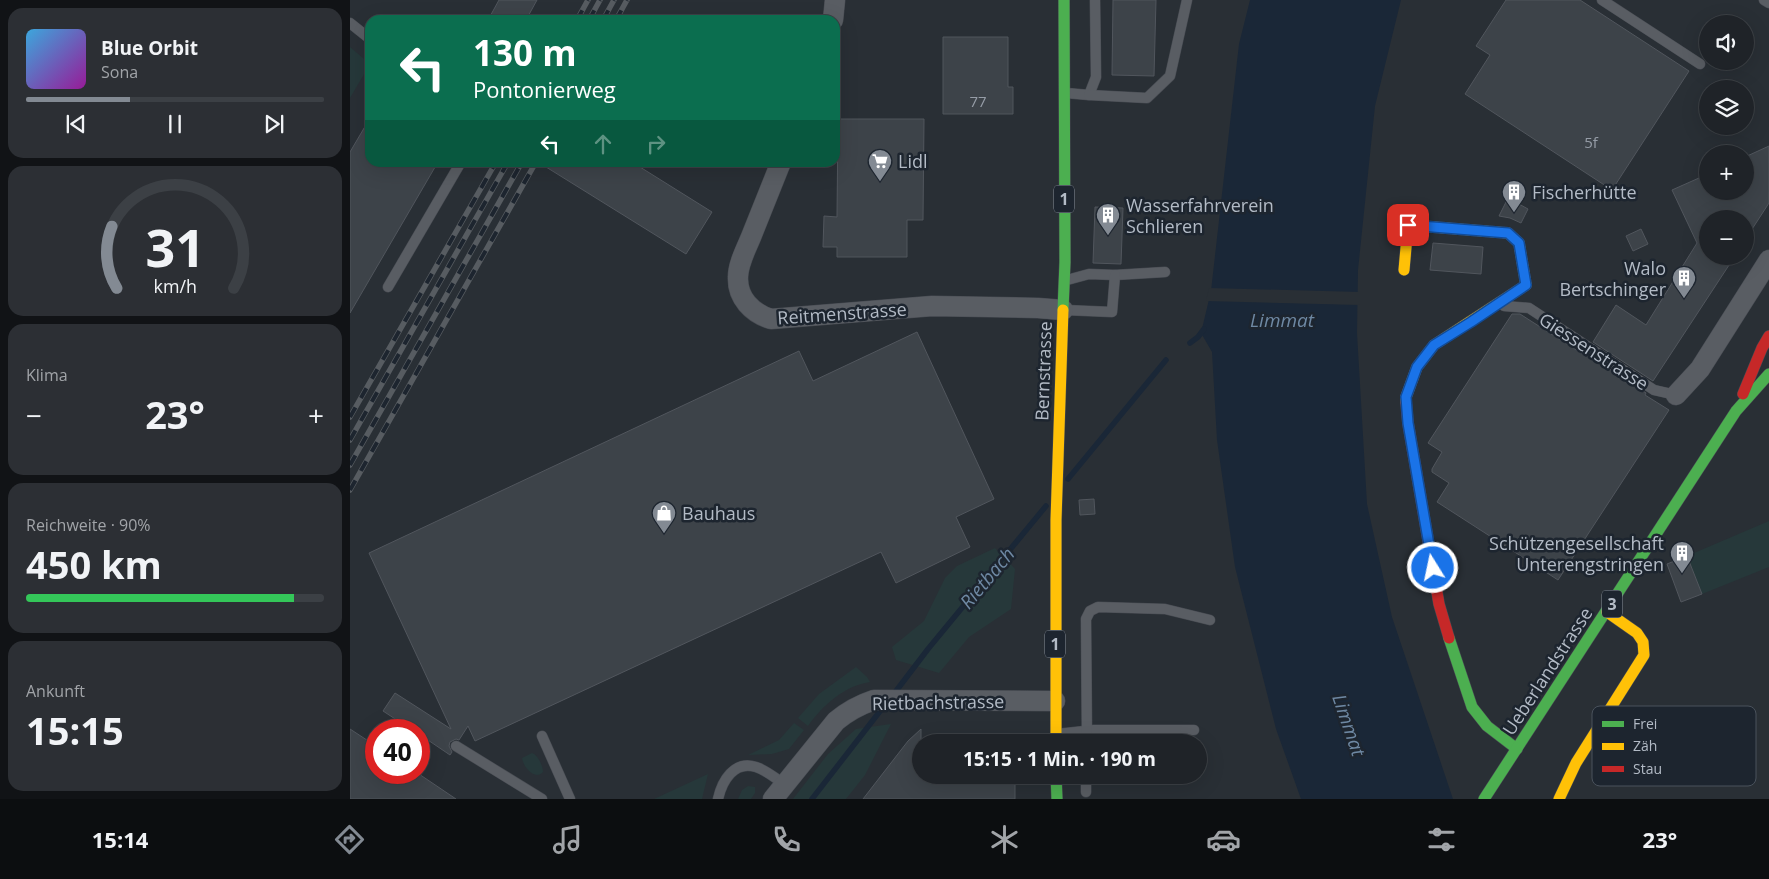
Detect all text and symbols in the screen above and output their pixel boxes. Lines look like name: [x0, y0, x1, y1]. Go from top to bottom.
map controls: [1699, 15, 1754, 265]
button: sound: [1699, 15, 1754, 70]
text: 130 m: [473, 29, 577, 76]
text: Blue Orbit: [101, 35, 198, 61]
icon: left: [390, 35, 455, 100]
text: Sona: [101, 61, 138, 83]
text: Pontonierweg: [473, 74, 616, 104]
button: layers: [1699, 80, 1754, 135]
house number: 77: [969, 91, 987, 111]
icon: previous: [62, 110, 90, 138]
icon: pause: [161, 110, 189, 138]
icon: next: [260, 110, 288, 138]
icon: left: [536, 130, 564, 158]
icon: ahead: [589, 130, 617, 158]
icon: right: [642, 130, 670, 158]
house number: 5f: [1584, 132, 1599, 152]
button: +: [1699, 145, 1754, 200]
supermarket icon: Lidl: [867, 148, 893, 182]
place label: Lidl: [898, 149, 928, 173]
building icon: Fischerhütte: [1501, 179, 1527, 213]
place label: Fischerhütte: [1532, 180, 1637, 204]
road number: 1: [1054, 185, 1074, 212]
place label: Wasserfahrverein Schlieren: [1126, 193, 1274, 238]
building icon: Wasserfahrverein Schlieren: [1095, 202, 1121, 236]
pin: [1387, 204, 1429, 246]
button: −: [1699, 210, 1754, 265]
text: 31: [145, 211, 205, 282]
icon: arrive: [1394, 211, 1422, 239]
place label: Walo Bertschinger: [1559, 256, 1667, 301]
building icon: Walo Bertschinger: [1671, 265, 1697, 299]
text: km/h: [153, 274, 197, 298]
street label: Reitmenstrasse: [777, 297, 907, 329]
water label: Limmat: [1250, 307, 1315, 333]
street label: Giessenstrasse: [1535, 307, 1653, 395]
street label: Bernstrasse: [1029, 321, 1057, 421]
text: Klima: [26, 364, 68, 386]
text: 23°: [145, 388, 205, 440]
text: −: [26, 396, 42, 434]
text: +: [308, 396, 324, 434]
shop icon: Bauhaus: [651, 500, 677, 534]
place label: Bauhaus: [682, 501, 755, 525]
text: Reichweite · 90%: [26, 514, 151, 536]
place label: Schützengesellschaft Unterengstringen: [1489, 531, 1664, 576]
text: 450 km: [26, 538, 162, 590]
building icon: Schützengesellschaft Unterengstringen: [1669, 540, 1695, 574]
position arrow: [1406, 541, 1458, 593]
water label: Rietbach: [954, 542, 1020, 614]
road number: 3: [1602, 590, 1622, 618]
street label: Ueberlandstrasse: [1497, 602, 1597, 740]
road number: 1: [1045, 630, 1065, 658]
text: Ankunft: [26, 680, 85, 702]
street label: Rietbachstrasse: [872, 689, 1004, 715]
water label: Limmat: [1326, 690, 1372, 760]
text: 15:15: [26, 704, 124, 756]
legend: [1592, 706, 1756, 786]
text: Frei: [1633, 714, 1657, 733]
speed limit sign: 40: [365, 719, 430, 784]
text: Zäh: [1633, 736, 1657, 755]
text: 15:15 · 1 Min. · 190 m: [963, 746, 1156, 772]
text: Stau: [1633, 759, 1662, 778]
icon: directions: [332, 822, 367, 857]
icon: music: [550, 822, 585, 857]
icon: phone: [769, 822, 804, 857]
icon: climate: [987, 822, 1022, 857]
icon: car: [1206, 822, 1241, 857]
icon: filters: [1424, 822, 1459, 857]
text: 15:14: [92, 824, 148, 854]
text: 23°: [1643, 824, 1677, 854]

